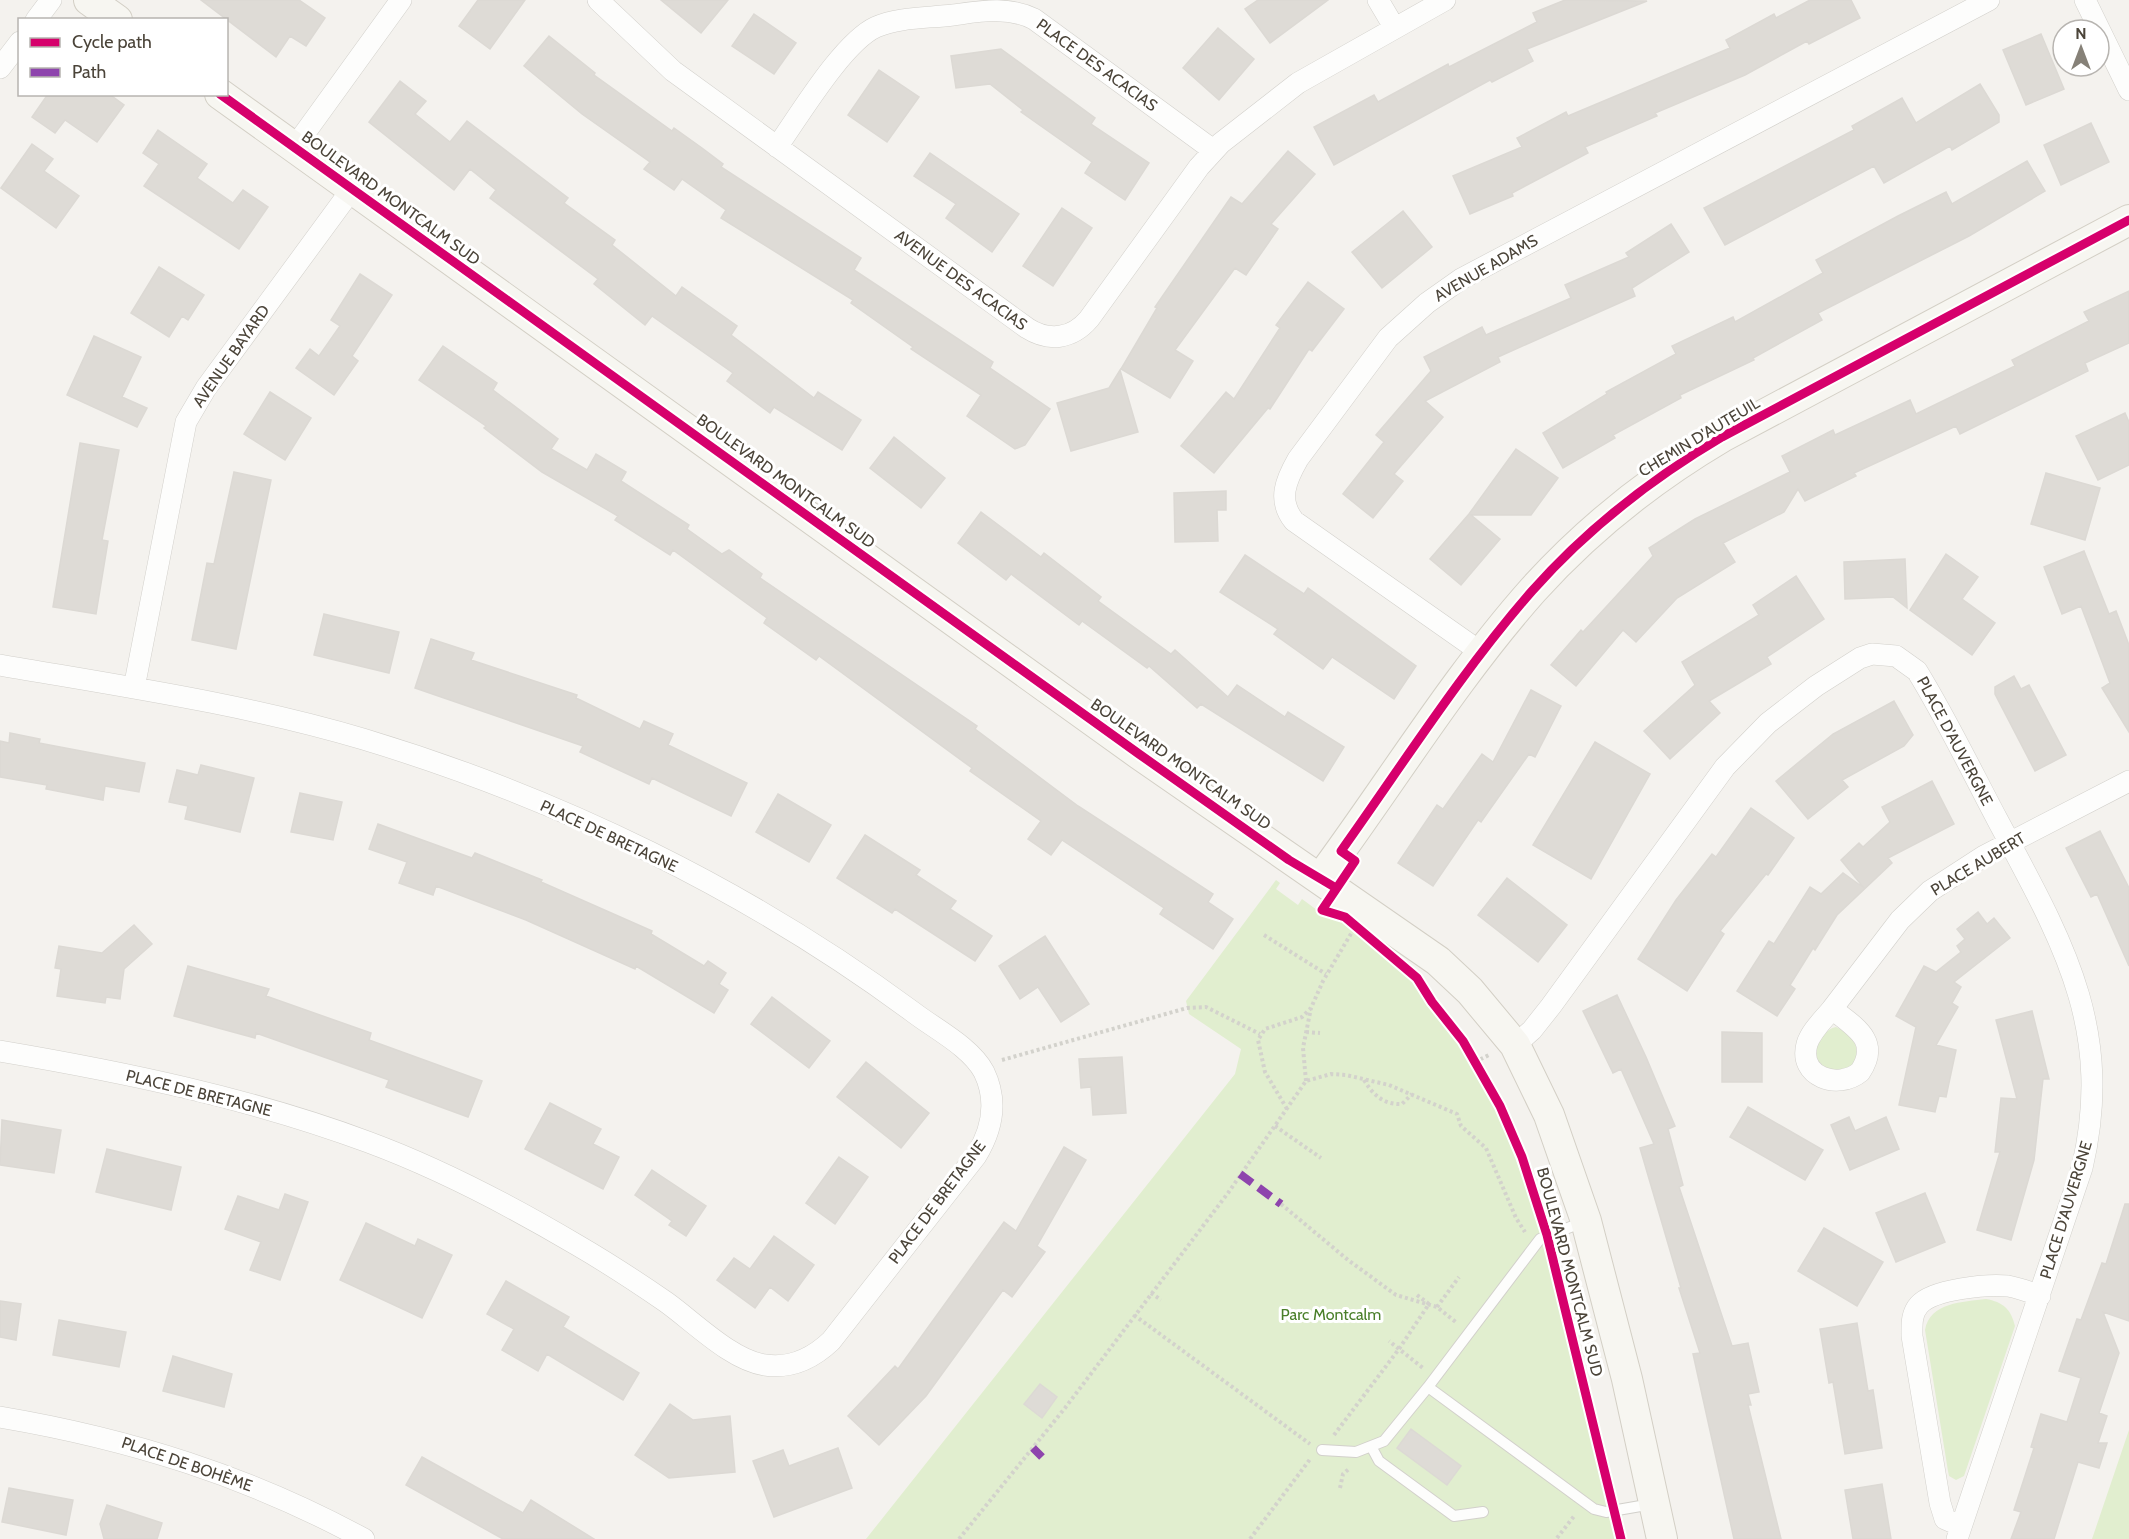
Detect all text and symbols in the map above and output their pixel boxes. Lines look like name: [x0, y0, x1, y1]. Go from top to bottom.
street label: PLACE DES ACACIAS: [1033, 15, 1161, 115]
legend: [18, 18, 228, 96]
north arrow: [2051, 18, 2111, 78]
text: N: [2075, 24, 2087, 43]
text: Cycle path: [72, 31, 152, 53]
text: Path: [72, 61, 106, 83]
street label: BOULEVARD MONTCALM SUD: [298, 127, 484, 269]
street label: AVENUE DES ACACIAS: [891, 226, 1031, 334]
street label: AVENUE ADAMS: [1431, 231, 1541, 305]
street label: AVENUE BAYARD: [189, 301, 273, 411]
street label: CHEMIN D'AUTEUIL: [1635, 393, 1763, 481]
street label: BOULEVARD MONTCALM SUD: [693, 410, 879, 552]
street label: PLACE D'AUVERGNE: [1913, 673, 1997, 809]
street label: BOULEVARD MONTCALM SUD: [1087, 694, 1275, 834]
street label: PLACE DE BRETAGNE: [537, 796, 681, 876]
street label: PLACE AUBERT: [1927, 828, 2029, 900]
street label: PLACE DE BRETAGNE: [124, 1066, 274, 1120]
street label: PLACE DE BRETAGNE: [884, 1136, 990, 1267]
street label: PLACE D'AUVERGNE: [2036, 1139, 2096, 1281]
street label: BOULEVARD MONTCALM SUD: [1533, 1165, 1607, 1379]
park label: Parc Montcalm: [1281, 1305, 1381, 1324]
street label: PLACE DE BOHÈME: [119, 1433, 255, 1495]

